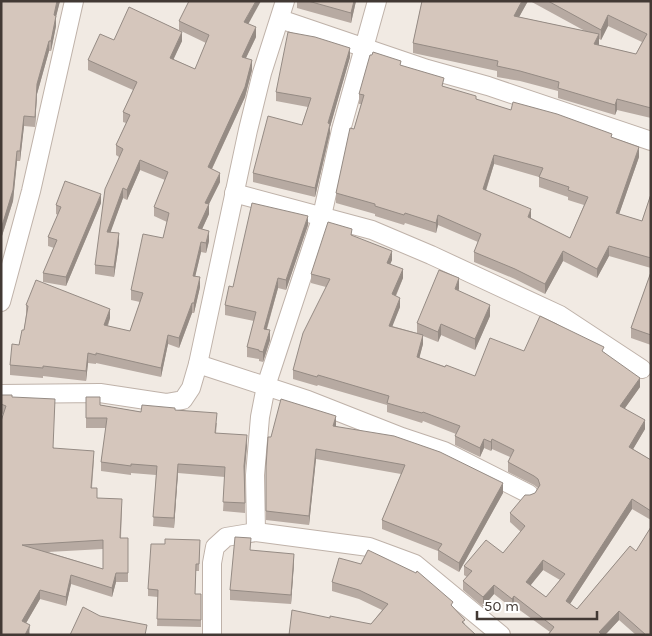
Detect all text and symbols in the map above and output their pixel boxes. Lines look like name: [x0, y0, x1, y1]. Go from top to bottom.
scale bar: [477, 588, 597, 620]
text: 50 m: [484, 597, 519, 615]

